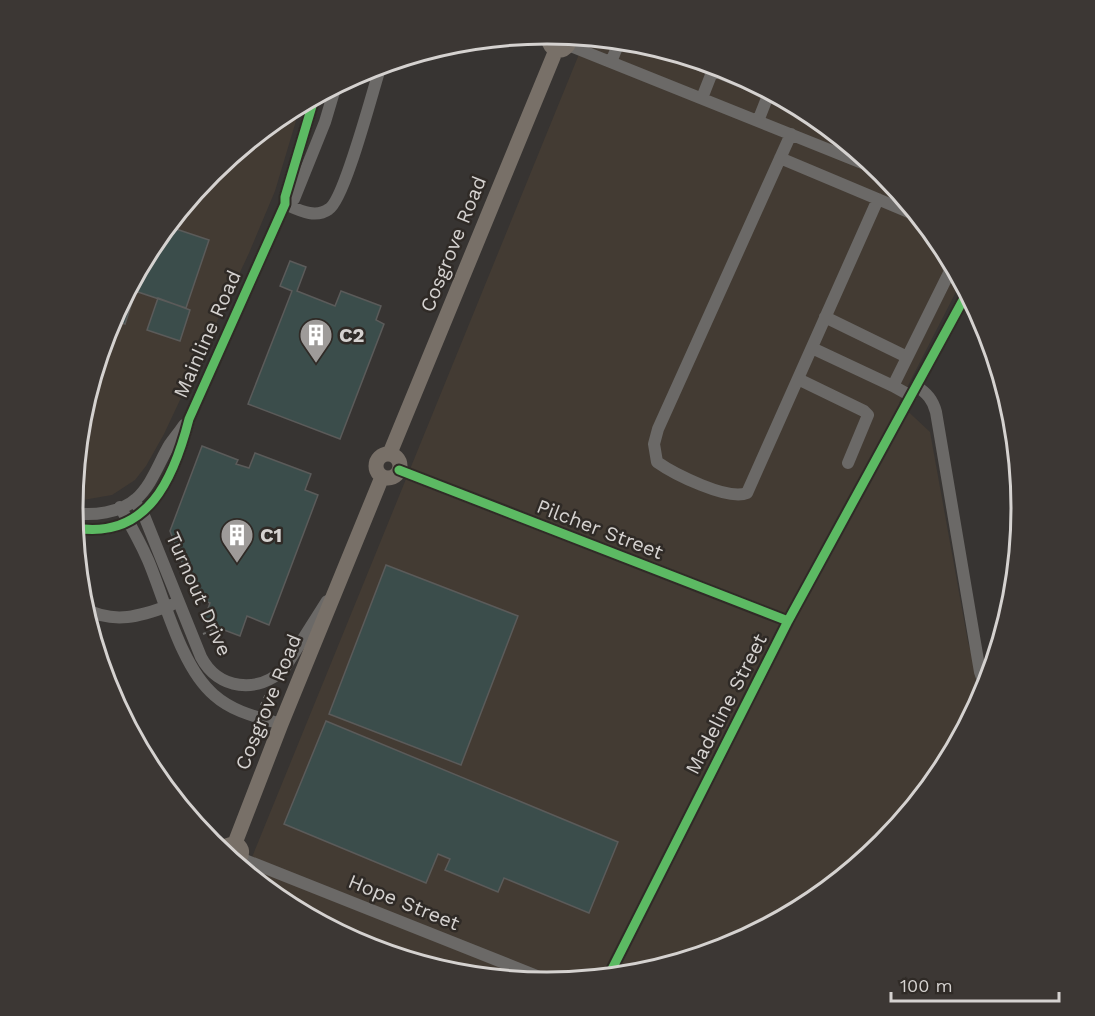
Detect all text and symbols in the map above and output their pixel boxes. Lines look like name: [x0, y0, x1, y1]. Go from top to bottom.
street label: Cosgrove Road: [415, 173, 491, 315]
street label: Mainline Road: [168, 267, 246, 401]
building icon: C2: [298, 317, 334, 364]
place label: C2: [339, 323, 365, 347]
street label: Pilcher Street: [533, 494, 667, 564]
building icon: C1: [219, 517, 255, 564]
place label: C1: [260, 523, 282, 547]
street label: Turnout Drive: [161, 528, 237, 660]
street label: Madeline Street: [680, 629, 772, 778]
street label: Cosgrove Road: [230, 631, 306, 773]
street label: Hope Street: [345, 869, 464, 935]
scale bar: [891, 965, 1059, 1003]
text: 100 m: [900, 975, 953, 996]

